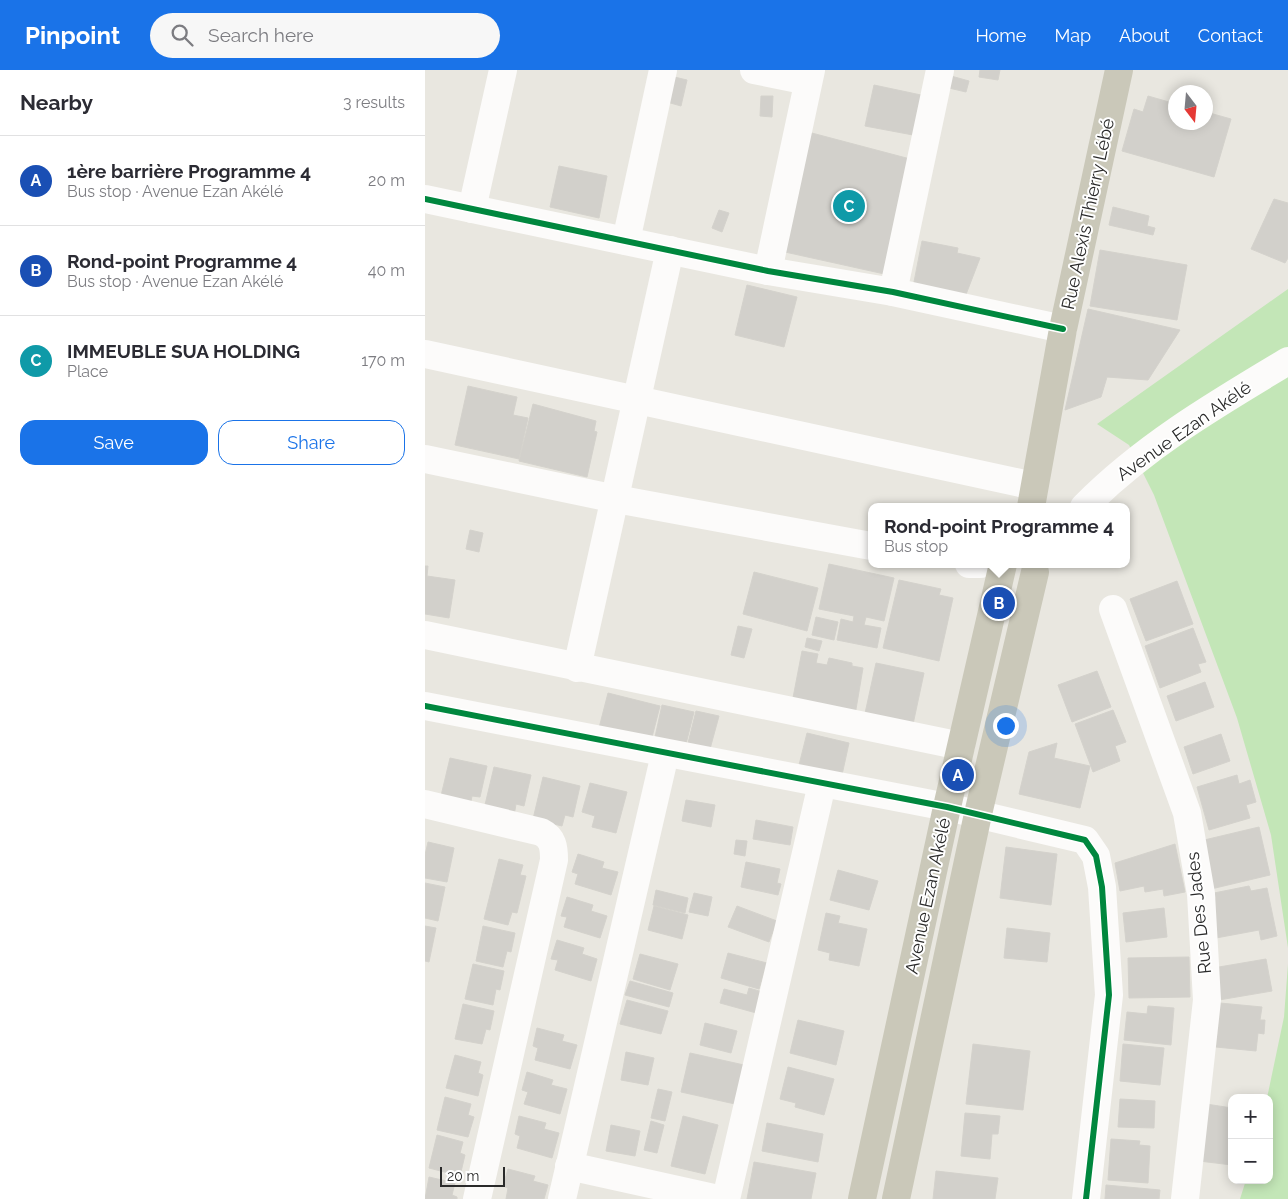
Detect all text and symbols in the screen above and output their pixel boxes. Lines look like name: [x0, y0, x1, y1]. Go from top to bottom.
search box: [150, 13, 500, 58]
text: Pinpoint: [25, 21, 120, 50]
icon: search: [168, 21, 196, 49]
text: Search here: [208, 24, 314, 46]
text: Home: [975, 25, 1026, 46]
text: Map: [1054, 25, 1091, 46]
text: About: [1119, 25, 1170, 46]
text: Contact: [1198, 25, 1263, 46]
north arrow: [1168, 85, 1213, 130]
text: Nearby: [20, 90, 93, 115]
text: 3 results: [343, 93, 405, 112]
street label: Rue Alexis Thierry Lébé: [1057, 116, 1118, 311]
text: 1ère barrière Programme 4: [67, 160, 311, 182]
text: A: [31, 171, 41, 190]
text: 20 m: [368, 171, 405, 190]
text: Bus stop · Avenue Ezan Akélé: [67, 182, 283, 201]
pin: C: [833, 187, 865, 225]
text: Rond-point Programme 4: [67, 250, 297, 272]
text: B: [31, 261, 41, 280]
text: 40 m: [368, 261, 405, 280]
text: Bus stop · Avenue Ezan Akélé: [67, 272, 283, 291]
text: IMMEUBLE SUA HOLDING: [67, 340, 300, 362]
text: C: [31, 351, 41, 370]
text: 170 m: [361, 351, 405, 370]
text: Place: [67, 362, 108, 381]
street label: Avenue Ezan Akélé: [1113, 376, 1255, 485]
button: Save: [20, 420, 208, 465]
button: Share: [218, 420, 405, 465]
popup: [868, 503, 1130, 568]
text: Rond-point Programme 4: [884, 515, 1114, 537]
text: Bus stop: [884, 537, 948, 556]
pin: B: [983, 584, 1015, 622]
your location: [993, 713, 1019, 739]
pin: A: [942, 756, 974, 794]
street label: Avenue Ezan Akélé: [901, 815, 954, 976]
street label: Rue Des Jades: [1182, 851, 1215, 975]
map controls: [1228, 1094, 1273, 1184]
button: +: [1228, 1094, 1273, 1139]
button: −: [1228, 1139, 1273, 1184]
scale bar: [440, 1164, 505, 1187]
text: 20 m: [447, 1168, 479, 1184]

